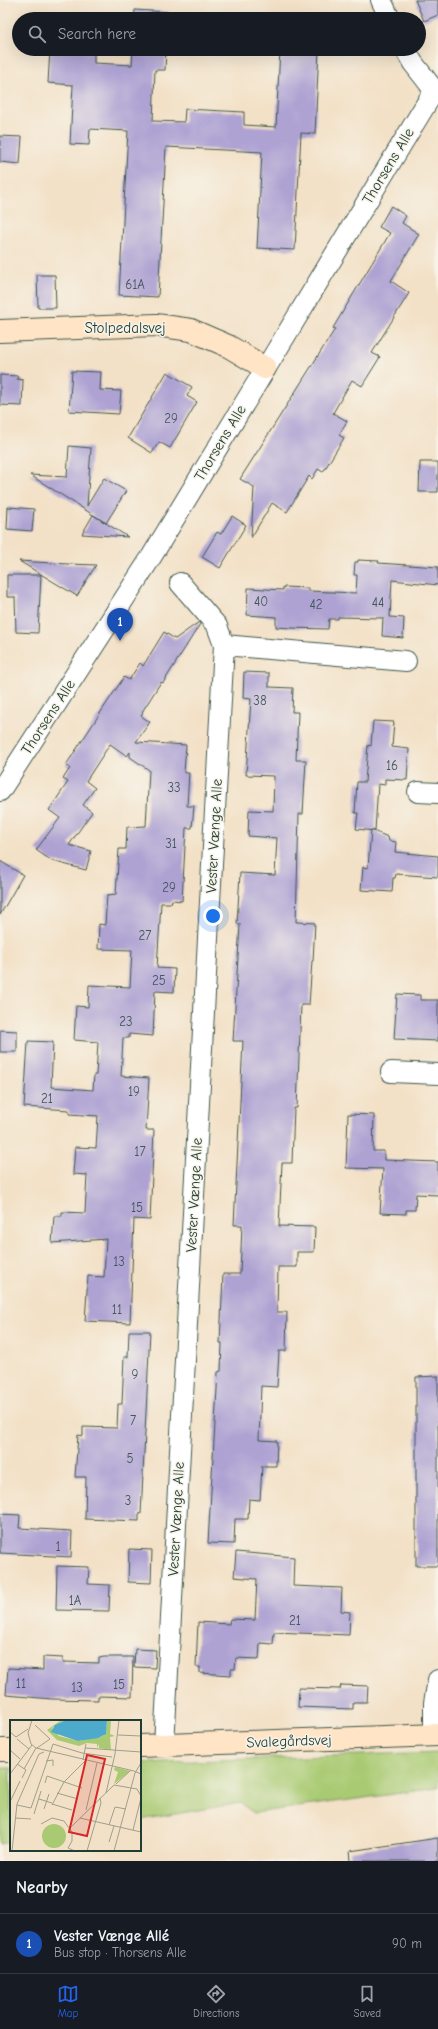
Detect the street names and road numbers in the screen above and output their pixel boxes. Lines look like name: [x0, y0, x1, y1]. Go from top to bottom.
street label: Thorsens Alle: [358, 124, 418, 207]
street label: Stolpedalsvej: [84, 319, 166, 337]
street label: Thorsens Alle: [190, 401, 250, 484]
street label: Thorsens Alle: [17, 676, 79, 758]
street label: Vester Vænge Alle: [202, 778, 226, 894]
street label: Vester Vænge Alle: [182, 1137, 206, 1253]
street label: Vester Vænge Alle: [164, 1461, 188, 1577]
street label: Svalegårdsvej: [246, 1731, 332, 1751]

